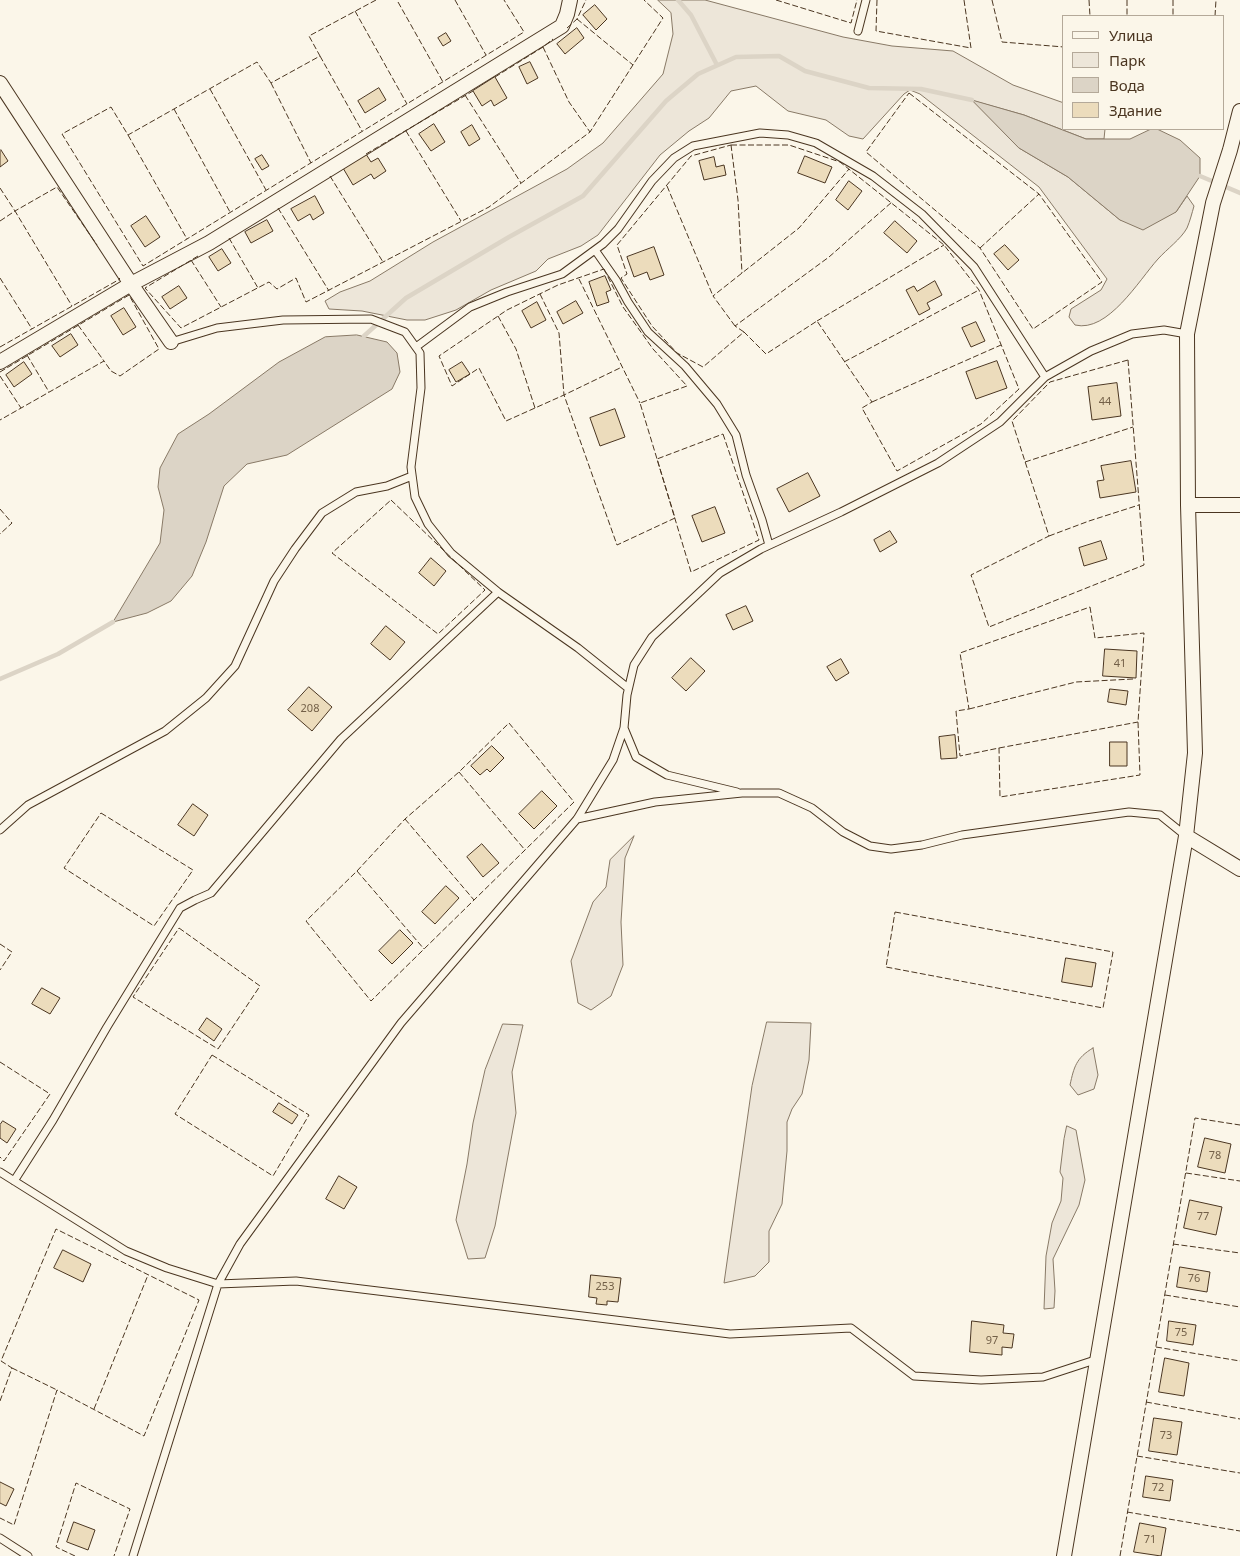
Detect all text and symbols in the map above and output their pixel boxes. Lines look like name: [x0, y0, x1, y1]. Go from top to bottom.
legend: [1062, 15, 1225, 130]
text: Улица: [1109, 25, 1153, 45]
text: Парк: [1109, 50, 1145, 70]
text: Вода: [1109, 75, 1145, 95]
text: Здание: [1109, 100, 1162, 120]
house number: 44: [1099, 395, 1111, 409]
house number: 41: [1114, 657, 1126, 671]
house number: 208: [301, 702, 319, 716]
house number: 78: [1209, 1149, 1221, 1163]
house number: 77: [1197, 1210, 1209, 1224]
house number: 76: [1188, 1272, 1200, 1286]
house number: 253: [596, 1280, 614, 1294]
house number: 75: [1175, 1326, 1187, 1340]
house number: 97: [986, 1334, 998, 1348]
house number: 73: [1160, 1429, 1172, 1443]
house number: 72: [1152, 1481, 1164, 1495]
house number: 71: [1144, 1533, 1156, 1547]

